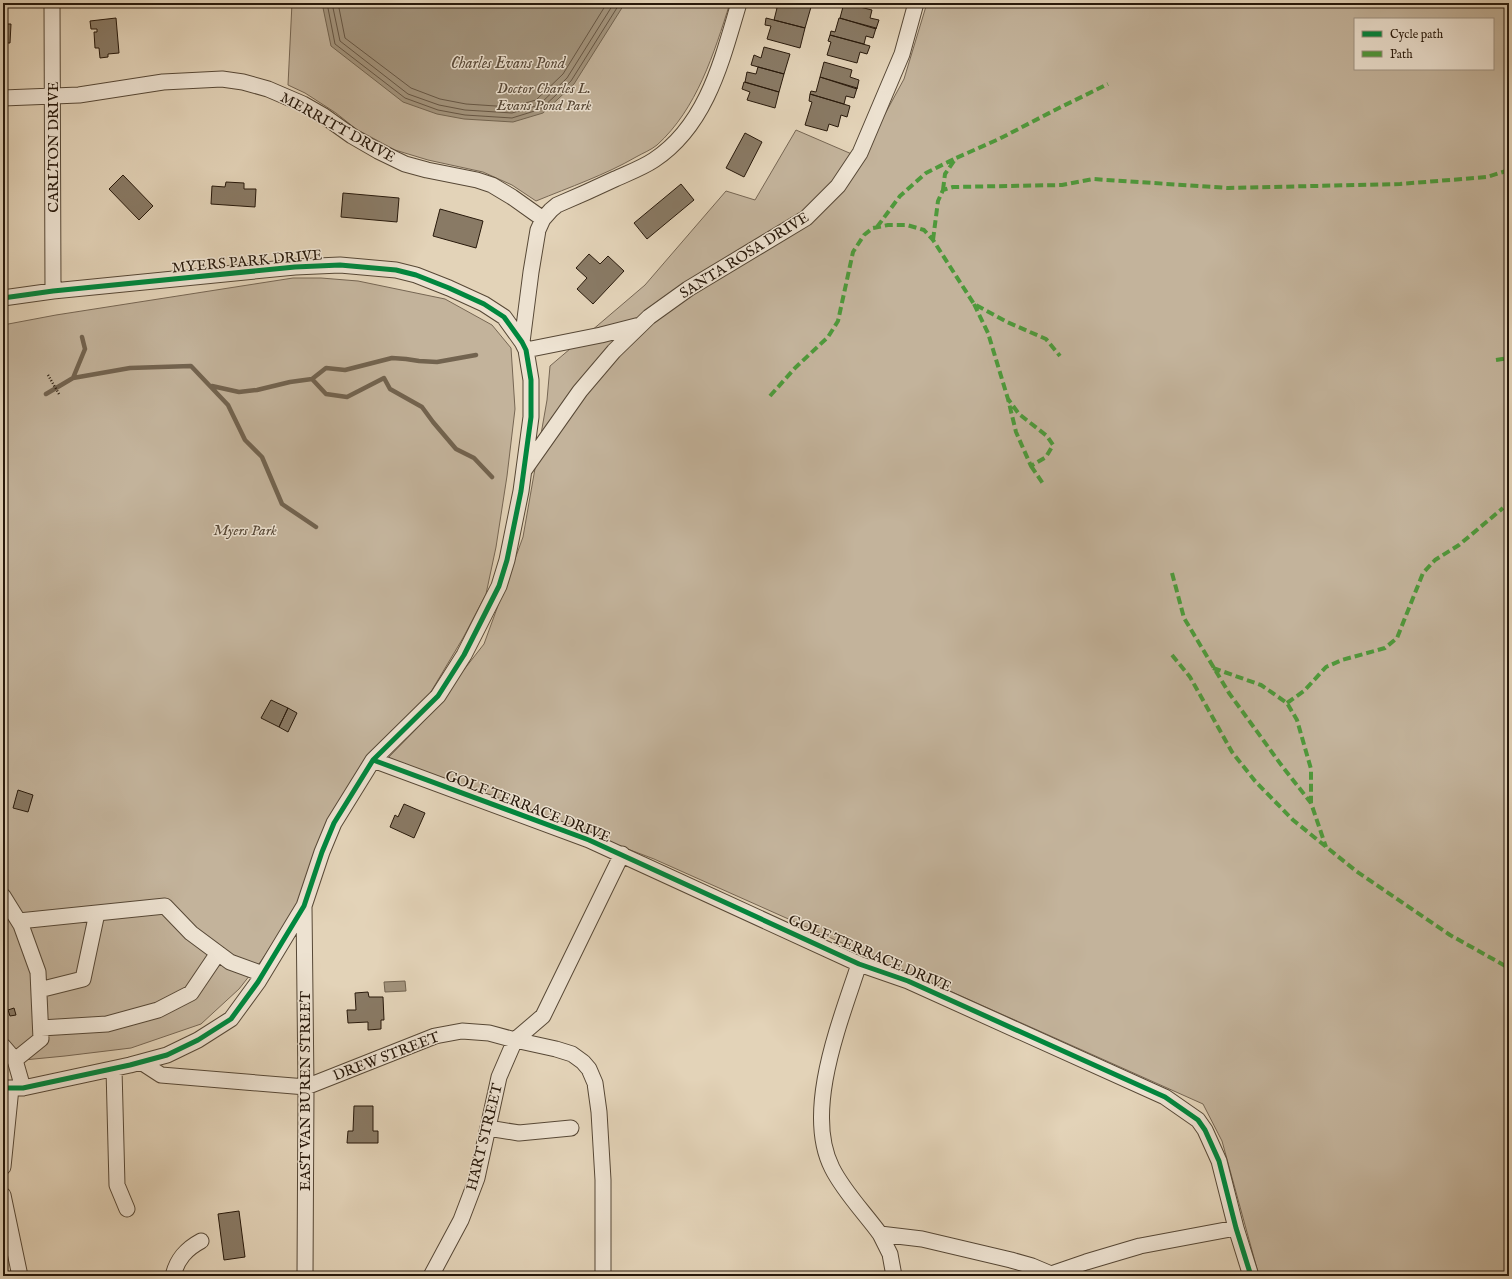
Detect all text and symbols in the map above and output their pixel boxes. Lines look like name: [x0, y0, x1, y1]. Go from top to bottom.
legend: [1354, 18, 1494, 70]
text: Cycle path: [1390, 27, 1444, 43]
text: Path: [1390, 47, 1413, 62]
water label: Charles Evans Pond: [451, 54, 567, 74]
park label: Doctor Charles L. Evans Pond Park: [495, 79, 592, 115]
street label: CARLTON DRIVE: [44, 81, 63, 213]
street label: MERRITT DRIVE: [277, 88, 399, 167]
street label: SANTA ROSA DRIVE: [676, 208, 813, 303]
street label: MYERS PARK DRIVE: [171, 245, 323, 278]
park label: Myers Park: [213, 521, 277, 540]
street label: GOLF TERRACE DRIVE: [442, 766, 613, 847]
street label: GOLF TERRACE DRIVE: [785, 910, 954, 997]
street label: EAST VAN BUREN STREET: [296, 991, 315, 1191]
street label: DREW STREET: [330, 1027, 442, 1086]
street label: HART STREET: [462, 1081, 507, 1193]

